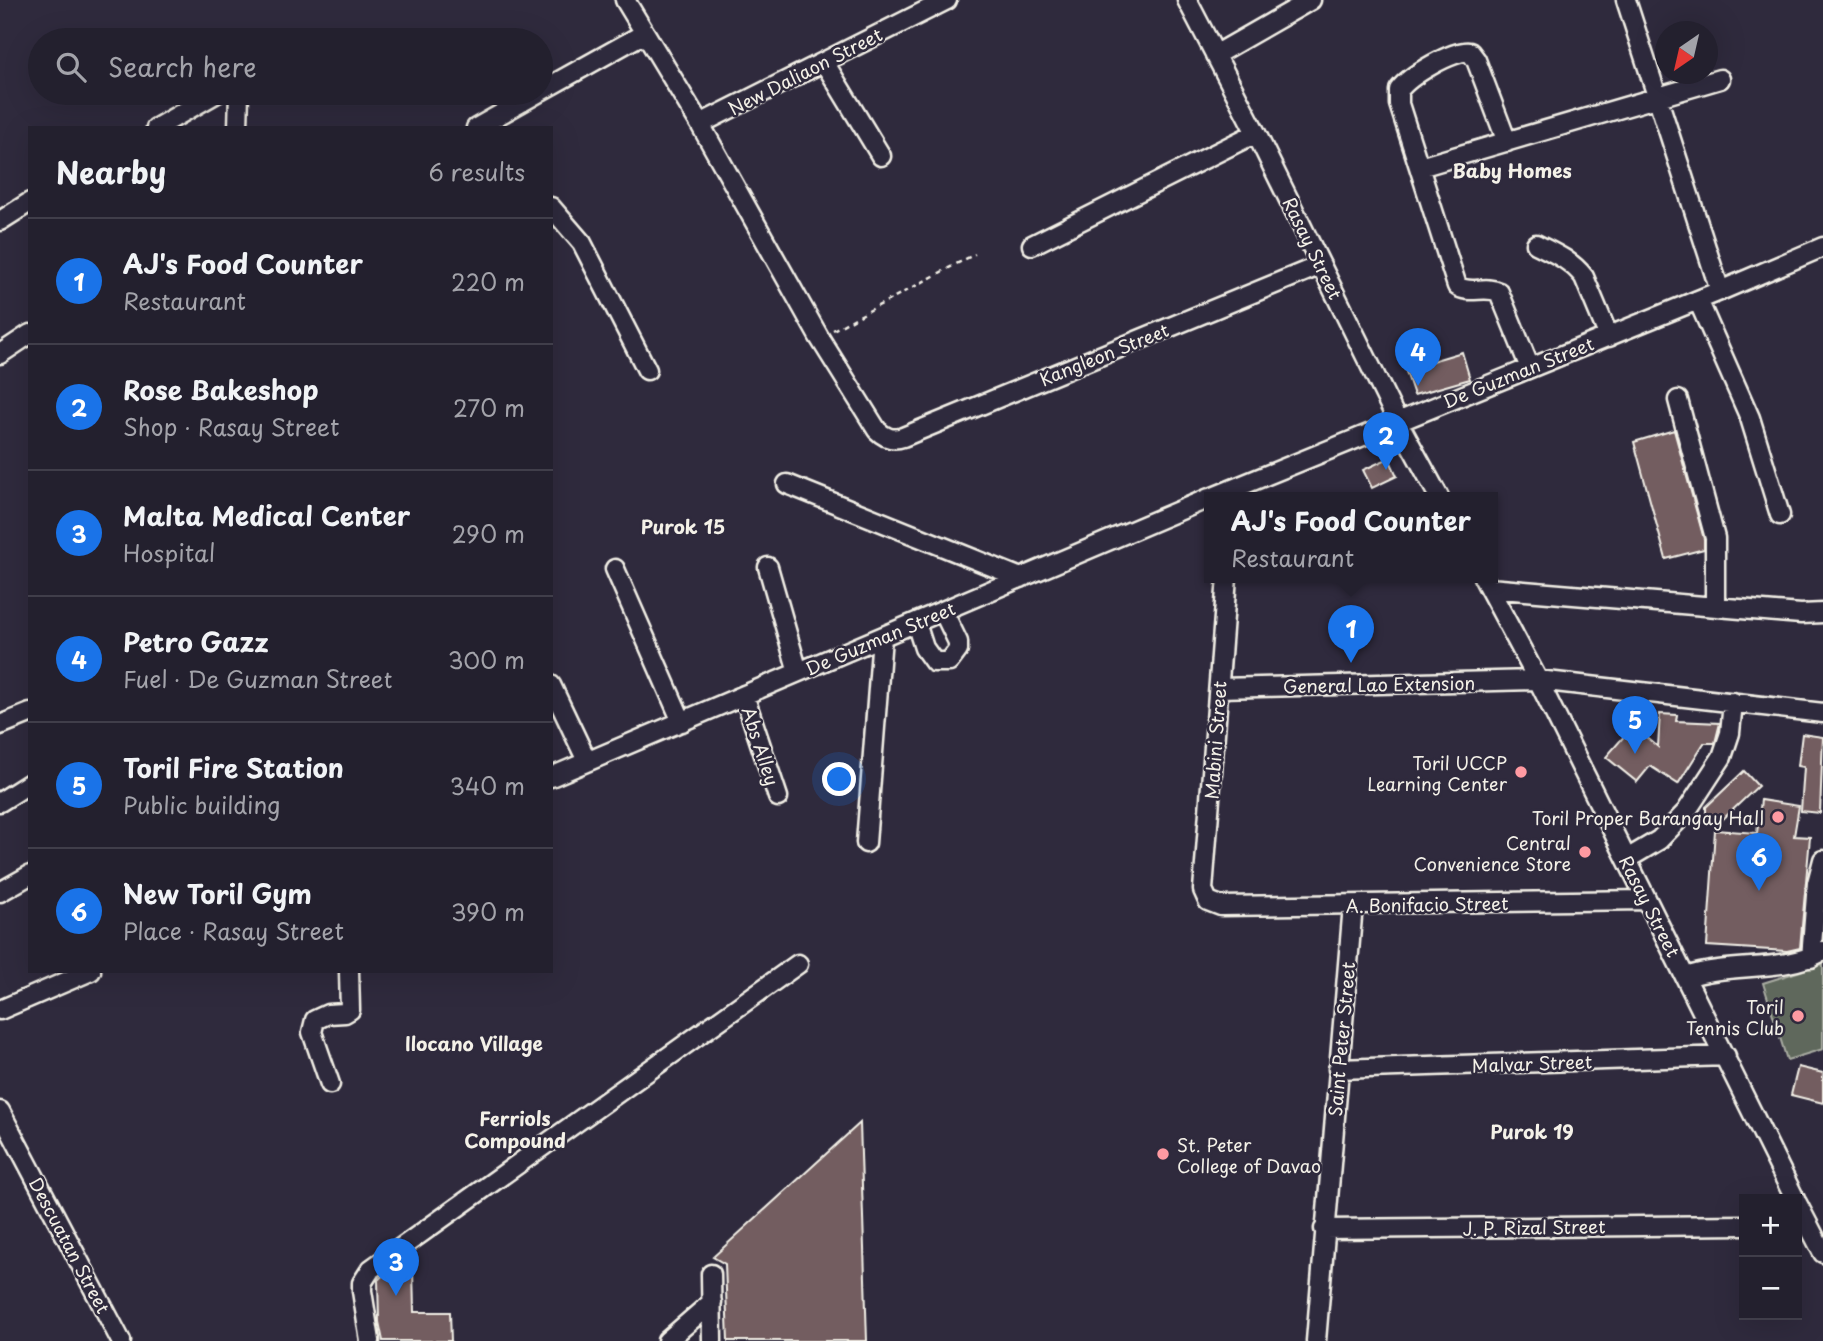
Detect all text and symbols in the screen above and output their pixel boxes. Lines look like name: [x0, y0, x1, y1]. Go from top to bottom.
street label: New Daliaon Street: [723, 20, 887, 122]
north arrow: [1655, 21, 1718, 84]
search box: [28, 28, 553, 105]
text: Search here: [108, 47, 257, 86]
icon: search: [52, 48, 90, 86]
text: Nearby: [56, 149, 166, 194]
text: 6 results: [429, 154, 525, 189]
district label: Baby Homes: [1452, 156, 1572, 184]
street label: Rasay Street: [1277, 192, 1349, 304]
text: AJ's Food Counter: [123, 244, 363, 283]
text: 1: [74, 264, 85, 299]
text: 220 m: [451, 264, 525, 299]
text: Restaurant: [123, 283, 246, 318]
street label: Kangleon Street: [1035, 316, 1173, 392]
pin: 4: [1395, 328, 1441, 386]
street label: De Guzman Street: [1439, 329, 1598, 415]
text: Rose Bakeshop: [123, 370, 318, 409]
text: 2: [71, 390, 87, 425]
text: 270 m: [453, 390, 525, 425]
text: Shop · Rasay Street: [123, 409, 339, 444]
pin: 2: [1363, 412, 1409, 470]
popup: [1204, 492, 1498, 583]
text: Malta Medical Center: [123, 496, 410, 535]
text: AJ's Food Counter: [1231, 501, 1471, 540]
district label: Purok 15: [641, 512, 725, 540]
text: 3: [71, 516, 87, 551]
text: 290 m: [452, 516, 525, 551]
text: Hospital: [123, 535, 215, 570]
text: Restaurant: [1231, 540, 1354, 575]
street label: De Guzman Street: [801, 594, 959, 682]
pin: 1: [1328, 605, 1374, 663]
text: Petro Gazz: [123, 622, 269, 661]
text: 4: [71, 642, 87, 677]
text: 300 m: [448, 642, 525, 677]
text: Fuel · De Guzman Street: [123, 661, 392, 696]
street label: General Lao Extension: [1283, 669, 1475, 699]
street label: Mabini Street: [1197, 680, 1233, 800]
pin: 5: [1612, 696, 1658, 754]
street label: Abs Alley: [736, 703, 786, 789]
text: Toril Fire Station: [123, 748, 344, 787]
place label: Toril UCCP Learning Center: [1367, 749, 1508, 797]
your location: [822, 762, 856, 796]
marker: Toril UCCP Learning Center: [1513, 764, 1529, 780]
text: 5: [72, 768, 86, 803]
text: 340 m: [450, 768, 525, 803]
text: Public building: [123, 787, 280, 822]
place label: Toril Proper Barangay Hall: [1532, 804, 1764, 831]
marker: Toril Proper Barangay Hall: [1770, 809, 1786, 825]
place label: Central Convenience Store: [1414, 829, 1571, 877]
pin: 6: [1736, 833, 1782, 891]
marker: Central Convenience Store: [1577, 844, 1593, 860]
street label: Rasay Street: [1613, 850, 1687, 962]
text: New Toril Gym: [123, 874, 312, 913]
street label: A. Bonifacio Street: [1345, 889, 1509, 919]
text: 6: [71, 894, 87, 929]
text: 390 m: [451, 894, 525, 929]
text: Place · Rasay Street: [123, 913, 344, 948]
street label: Saint Peter Street: [1321, 961, 1361, 1117]
place label: Toril Tennis Club: [1686, 993, 1784, 1041]
marker: Toril Tennis Club: [1790, 1008, 1806, 1024]
district label: Ilocano Village: [405, 1029, 543, 1057]
street label: Malvar Street: [1471, 1047, 1593, 1079]
district label: Ferriols Compound: [464, 1104, 566, 1154]
district label: Purok 19: [1490, 1117, 1574, 1145]
place label: St. Peter College of Davao: [1177, 1131, 1321, 1179]
marker: St. Peter College of Davao: [1155, 1146, 1171, 1162]
street label: Descuatan Street: [23, 1172, 117, 1318]
map controls: [1739, 1194, 1802, 1320]
button: +: [1739, 1194, 1802, 1257]
street label: J. P. Rizal Street: [1462, 1212, 1606, 1242]
pin: 3: [373, 1238, 419, 1296]
button: −: [1739, 1257, 1802, 1320]

